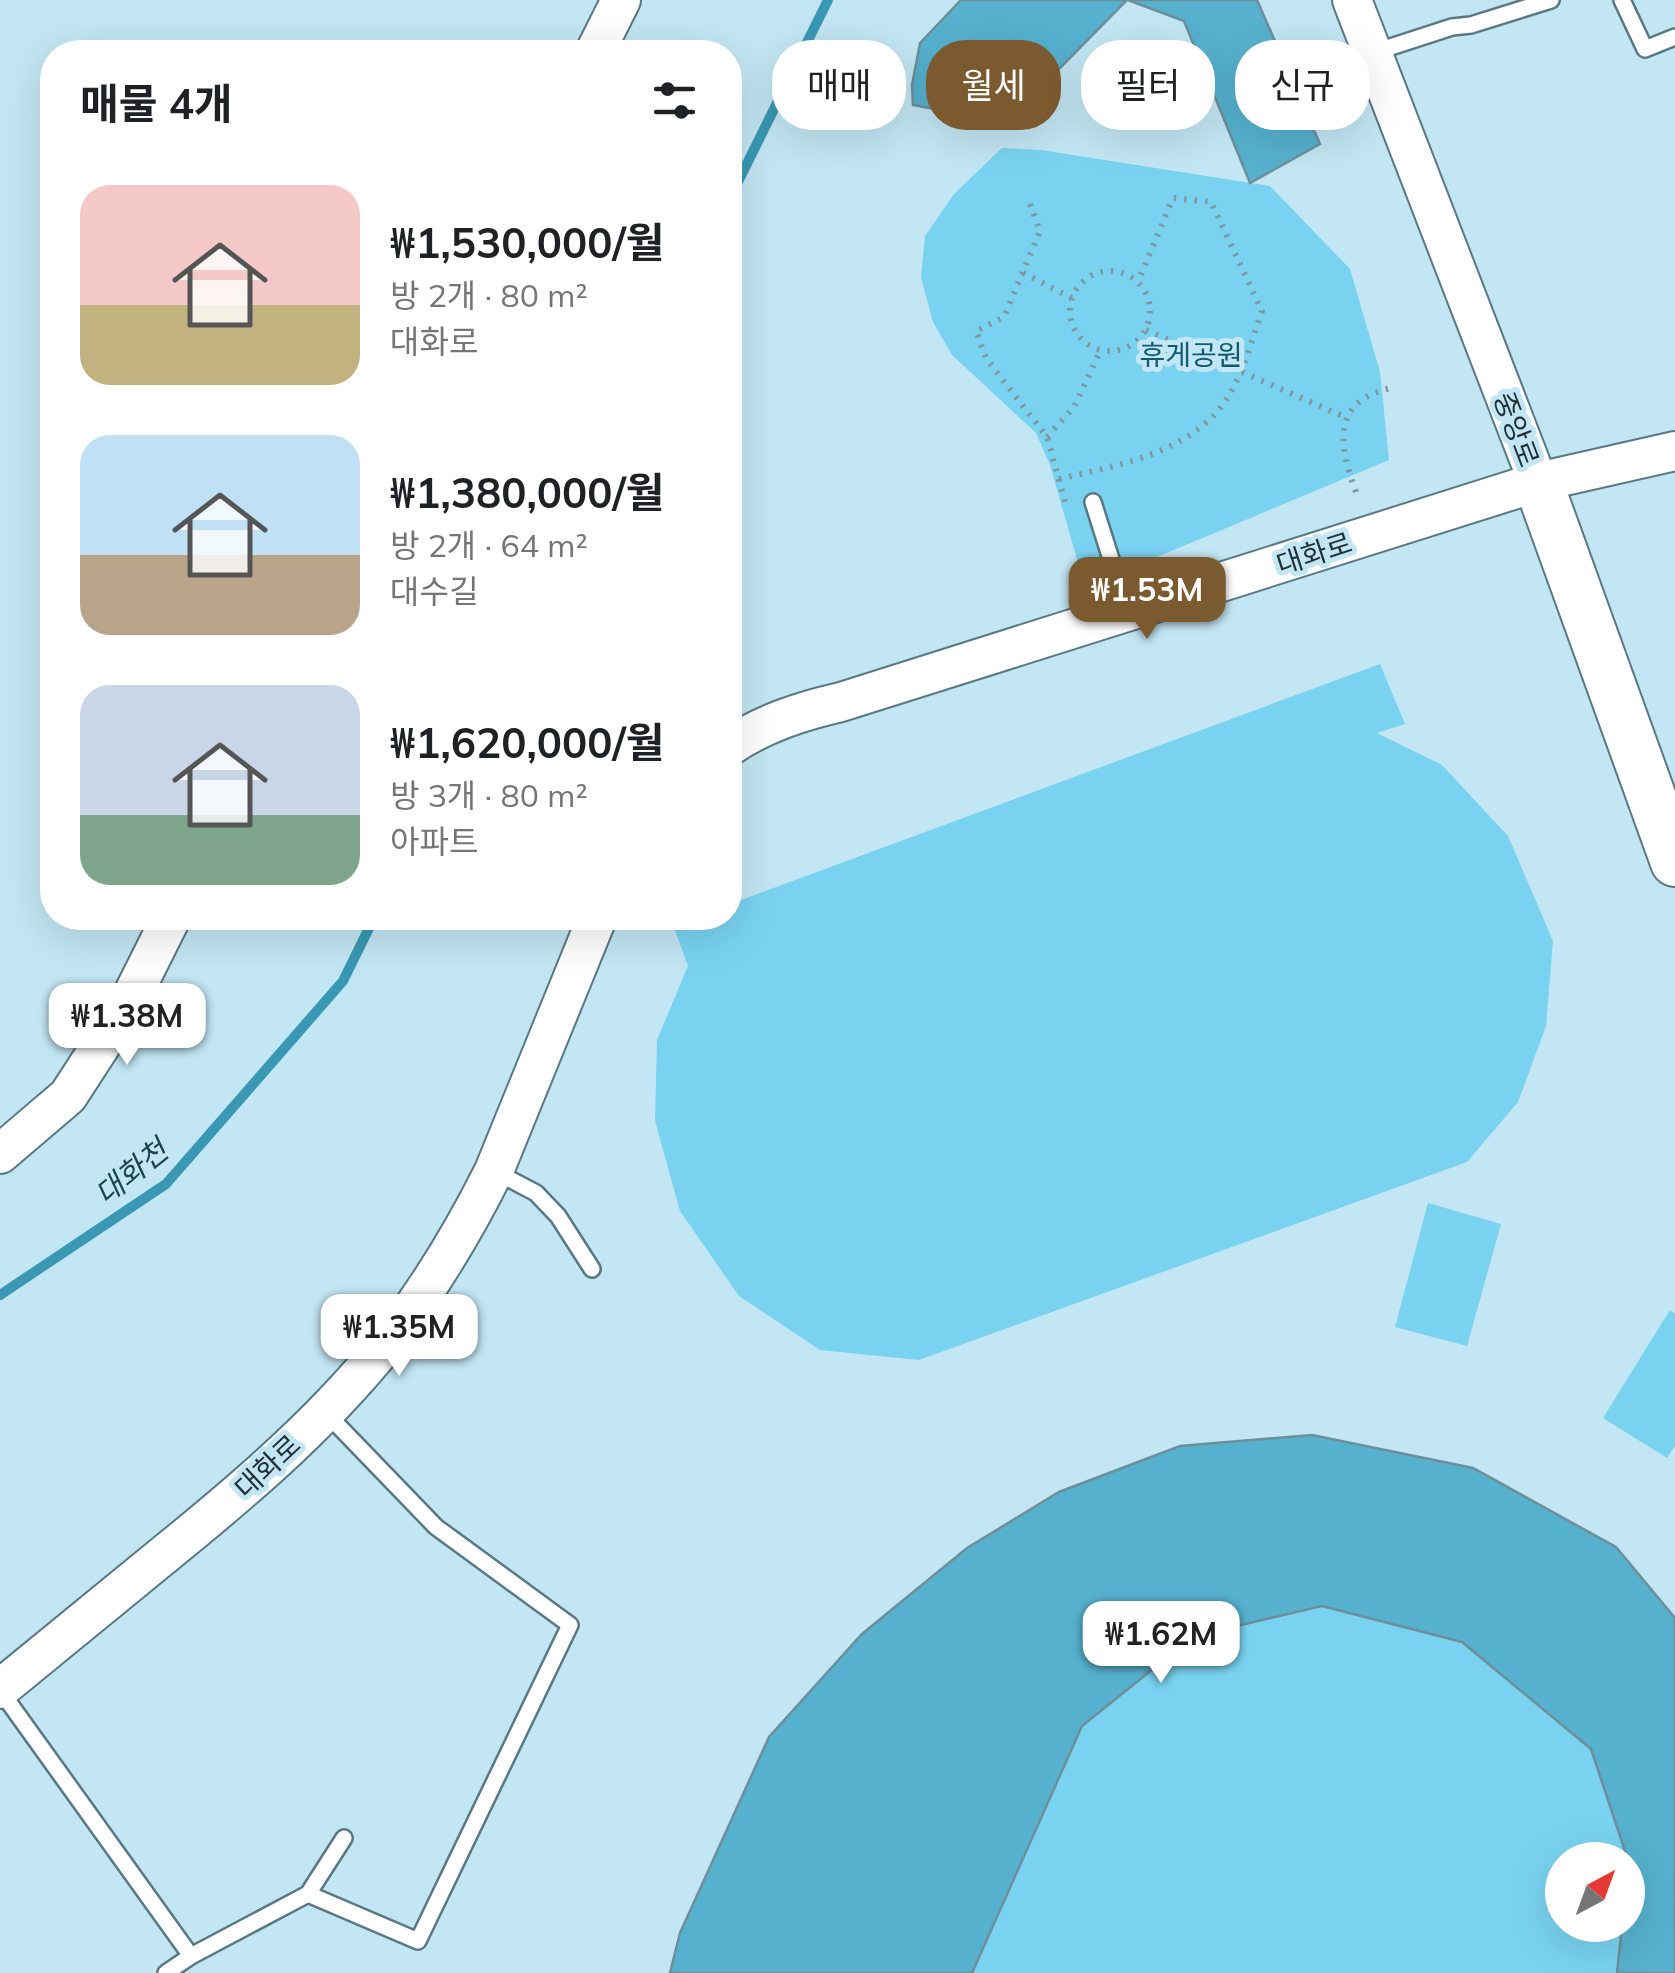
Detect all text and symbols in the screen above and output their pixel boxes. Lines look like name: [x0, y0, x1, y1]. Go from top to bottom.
chip: 매매: [772, 40, 906, 130]
chip: 월세: [926, 40, 1061, 130]
chip: 필터: [1081, 40, 1215, 130]
chip: 신규: [1235, 40, 1370, 130]
icon: filters: [647, 73, 702, 128]
text: 매물 4개: [80, 77, 233, 130]
text: ₩1,530,000/월: [390, 216, 664, 269]
icon: home: [160, 225, 280, 345]
text: 방 2개 · 80 m²: [390, 275, 588, 315]
text: 대화로: [390, 321, 478, 361]
park label: 휴게공원: [1139, 337, 1243, 372]
street label: 중앙로: [1487, 387, 1547, 471]
text: ₩1,380,000/월: [390, 466, 664, 519]
icon: home: [160, 475, 280, 595]
street label: 대화로: [1272, 524, 1356, 582]
text: 방 2개 · 64 m²: [390, 525, 588, 565]
pin: ₩1.53M: [1066, 557, 1228, 642]
text: ₩1.53M: [1091, 569, 1203, 609]
text: 대수길: [390, 571, 478, 611]
text: ₩1,620,000/월: [390, 716, 664, 769]
icon: home: [160, 725, 280, 845]
text: 방 3개 · 80 m²: [390, 775, 588, 815]
text: 아파트: [390, 821, 478, 861]
pin: ₩1.38M: [46, 983, 208, 1068]
text: ₩1.38M: [71, 995, 183, 1035]
water label: 대화천: [87, 1129, 178, 1213]
pin: ₩1.35M: [318, 1294, 480, 1379]
text: ₩1.35M: [343, 1306, 455, 1346]
street label: 대화로: [227, 1427, 307, 1505]
pin: ₩1.62M: [1080, 1601, 1242, 1686]
text: ₩1.62M: [1105, 1613, 1217, 1653]
north arrow: [1545, 1842, 1645, 1942]
map controls: [1545, 1842, 1645, 1942]

